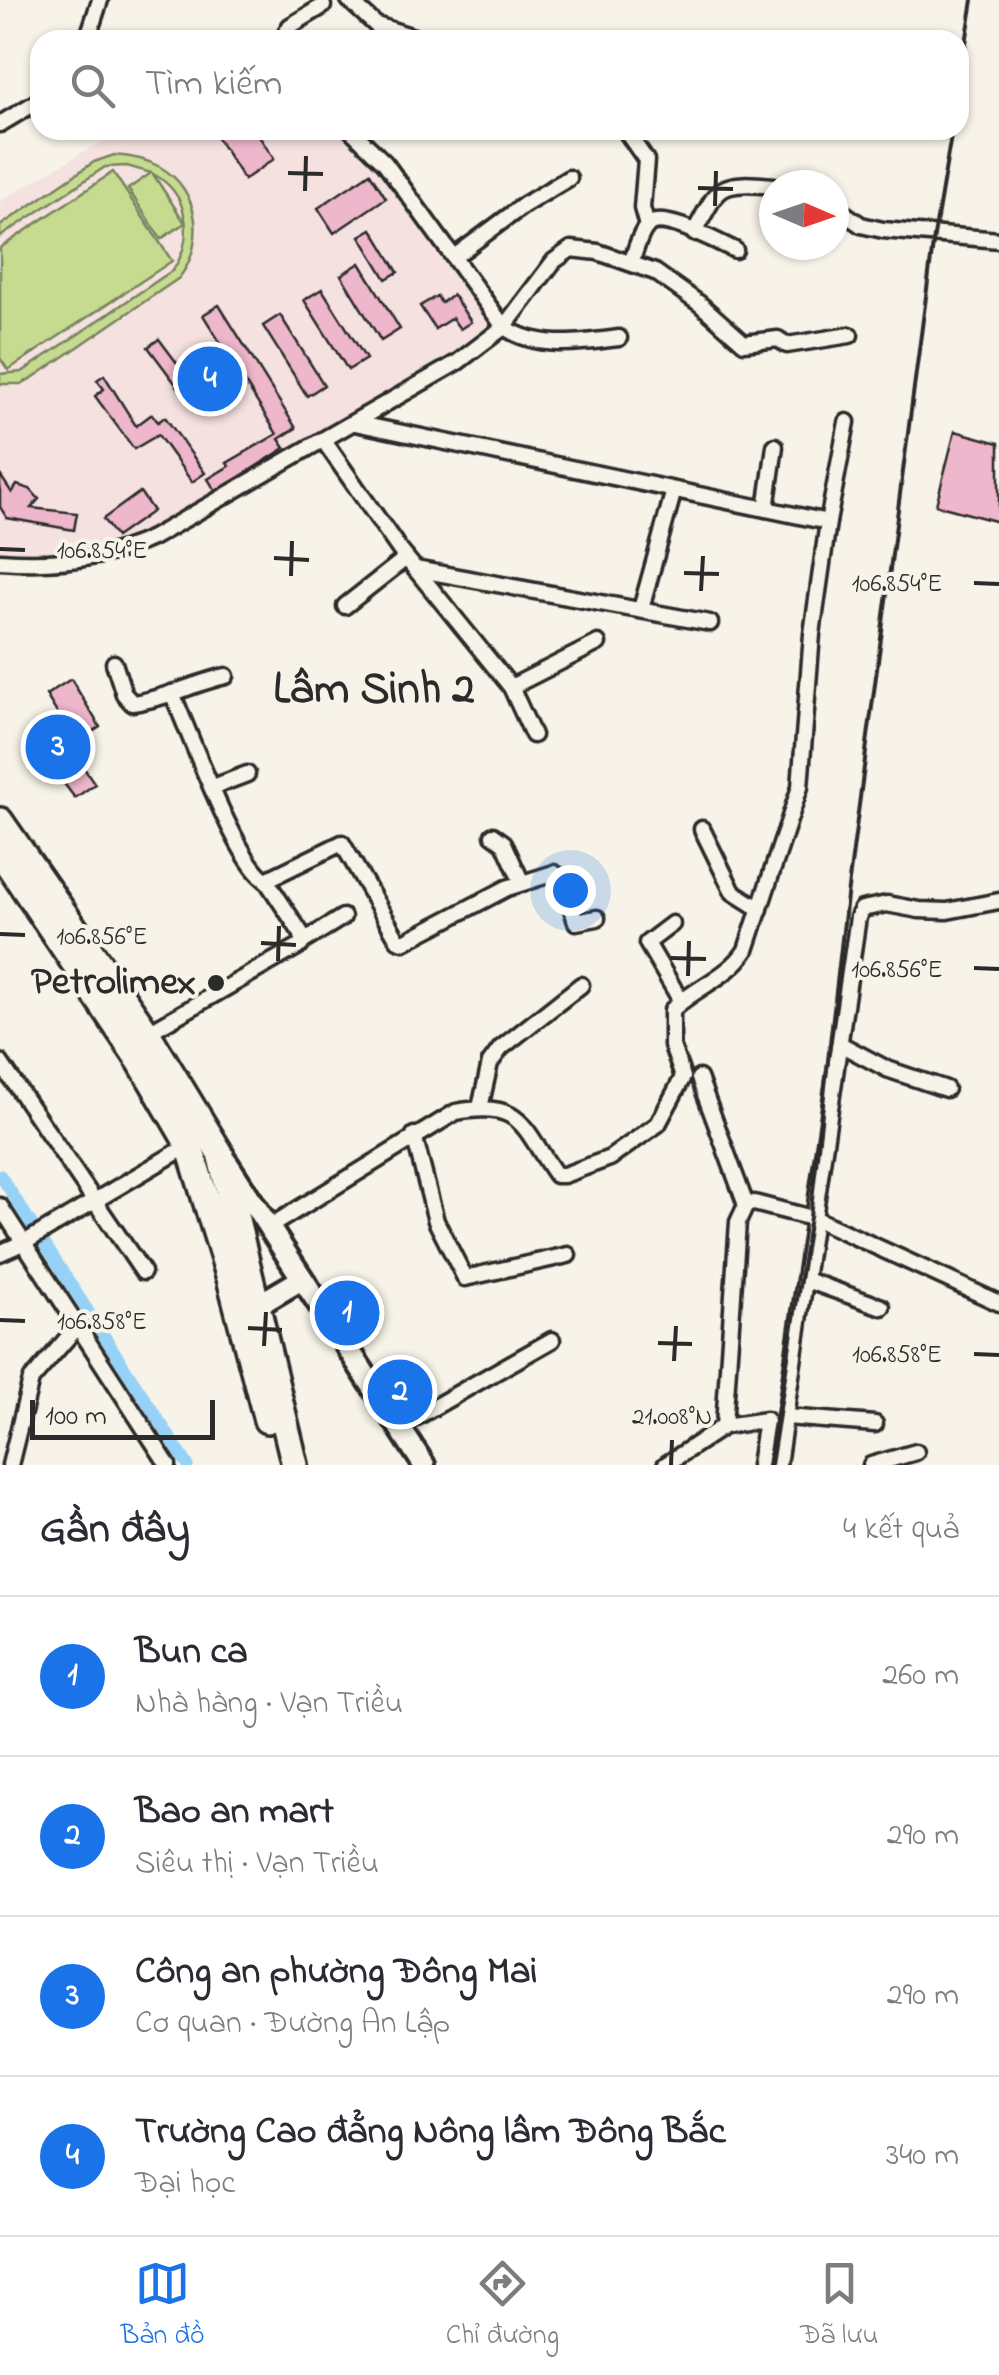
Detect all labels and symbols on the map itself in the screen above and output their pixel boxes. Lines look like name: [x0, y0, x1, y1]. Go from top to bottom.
north arrow: [759, 170, 849, 260]
pin: 4: [178, 342, 242, 416]
text: 106.854°E: [57, 534, 147, 570]
text: 106.854°E: [852, 567, 942, 603]
district label: Lâm Sinh 2: [273, 658, 475, 724]
pin: 3: [26, 710, 90, 784]
your location: [545, 865, 596, 916]
text: 106.856°E: [56, 920, 148, 956]
text: 106.856°E: [851, 953, 943, 989]
place label: Petrolimex: [31, 954, 196, 1013]
marker: Petrolimex: [205, 972, 227, 994]
pin: 1: [314, 1276, 380, 1350]
text: 106.858°E: [57, 1305, 147, 1341]
text: 106.858°E: [852, 1338, 942, 1374]
pin: 2: [368, 1354, 432, 1430]
scale bar: [30, 1395, 215, 1440]
text: 21.008°N: [632, 1400, 712, 1436]

